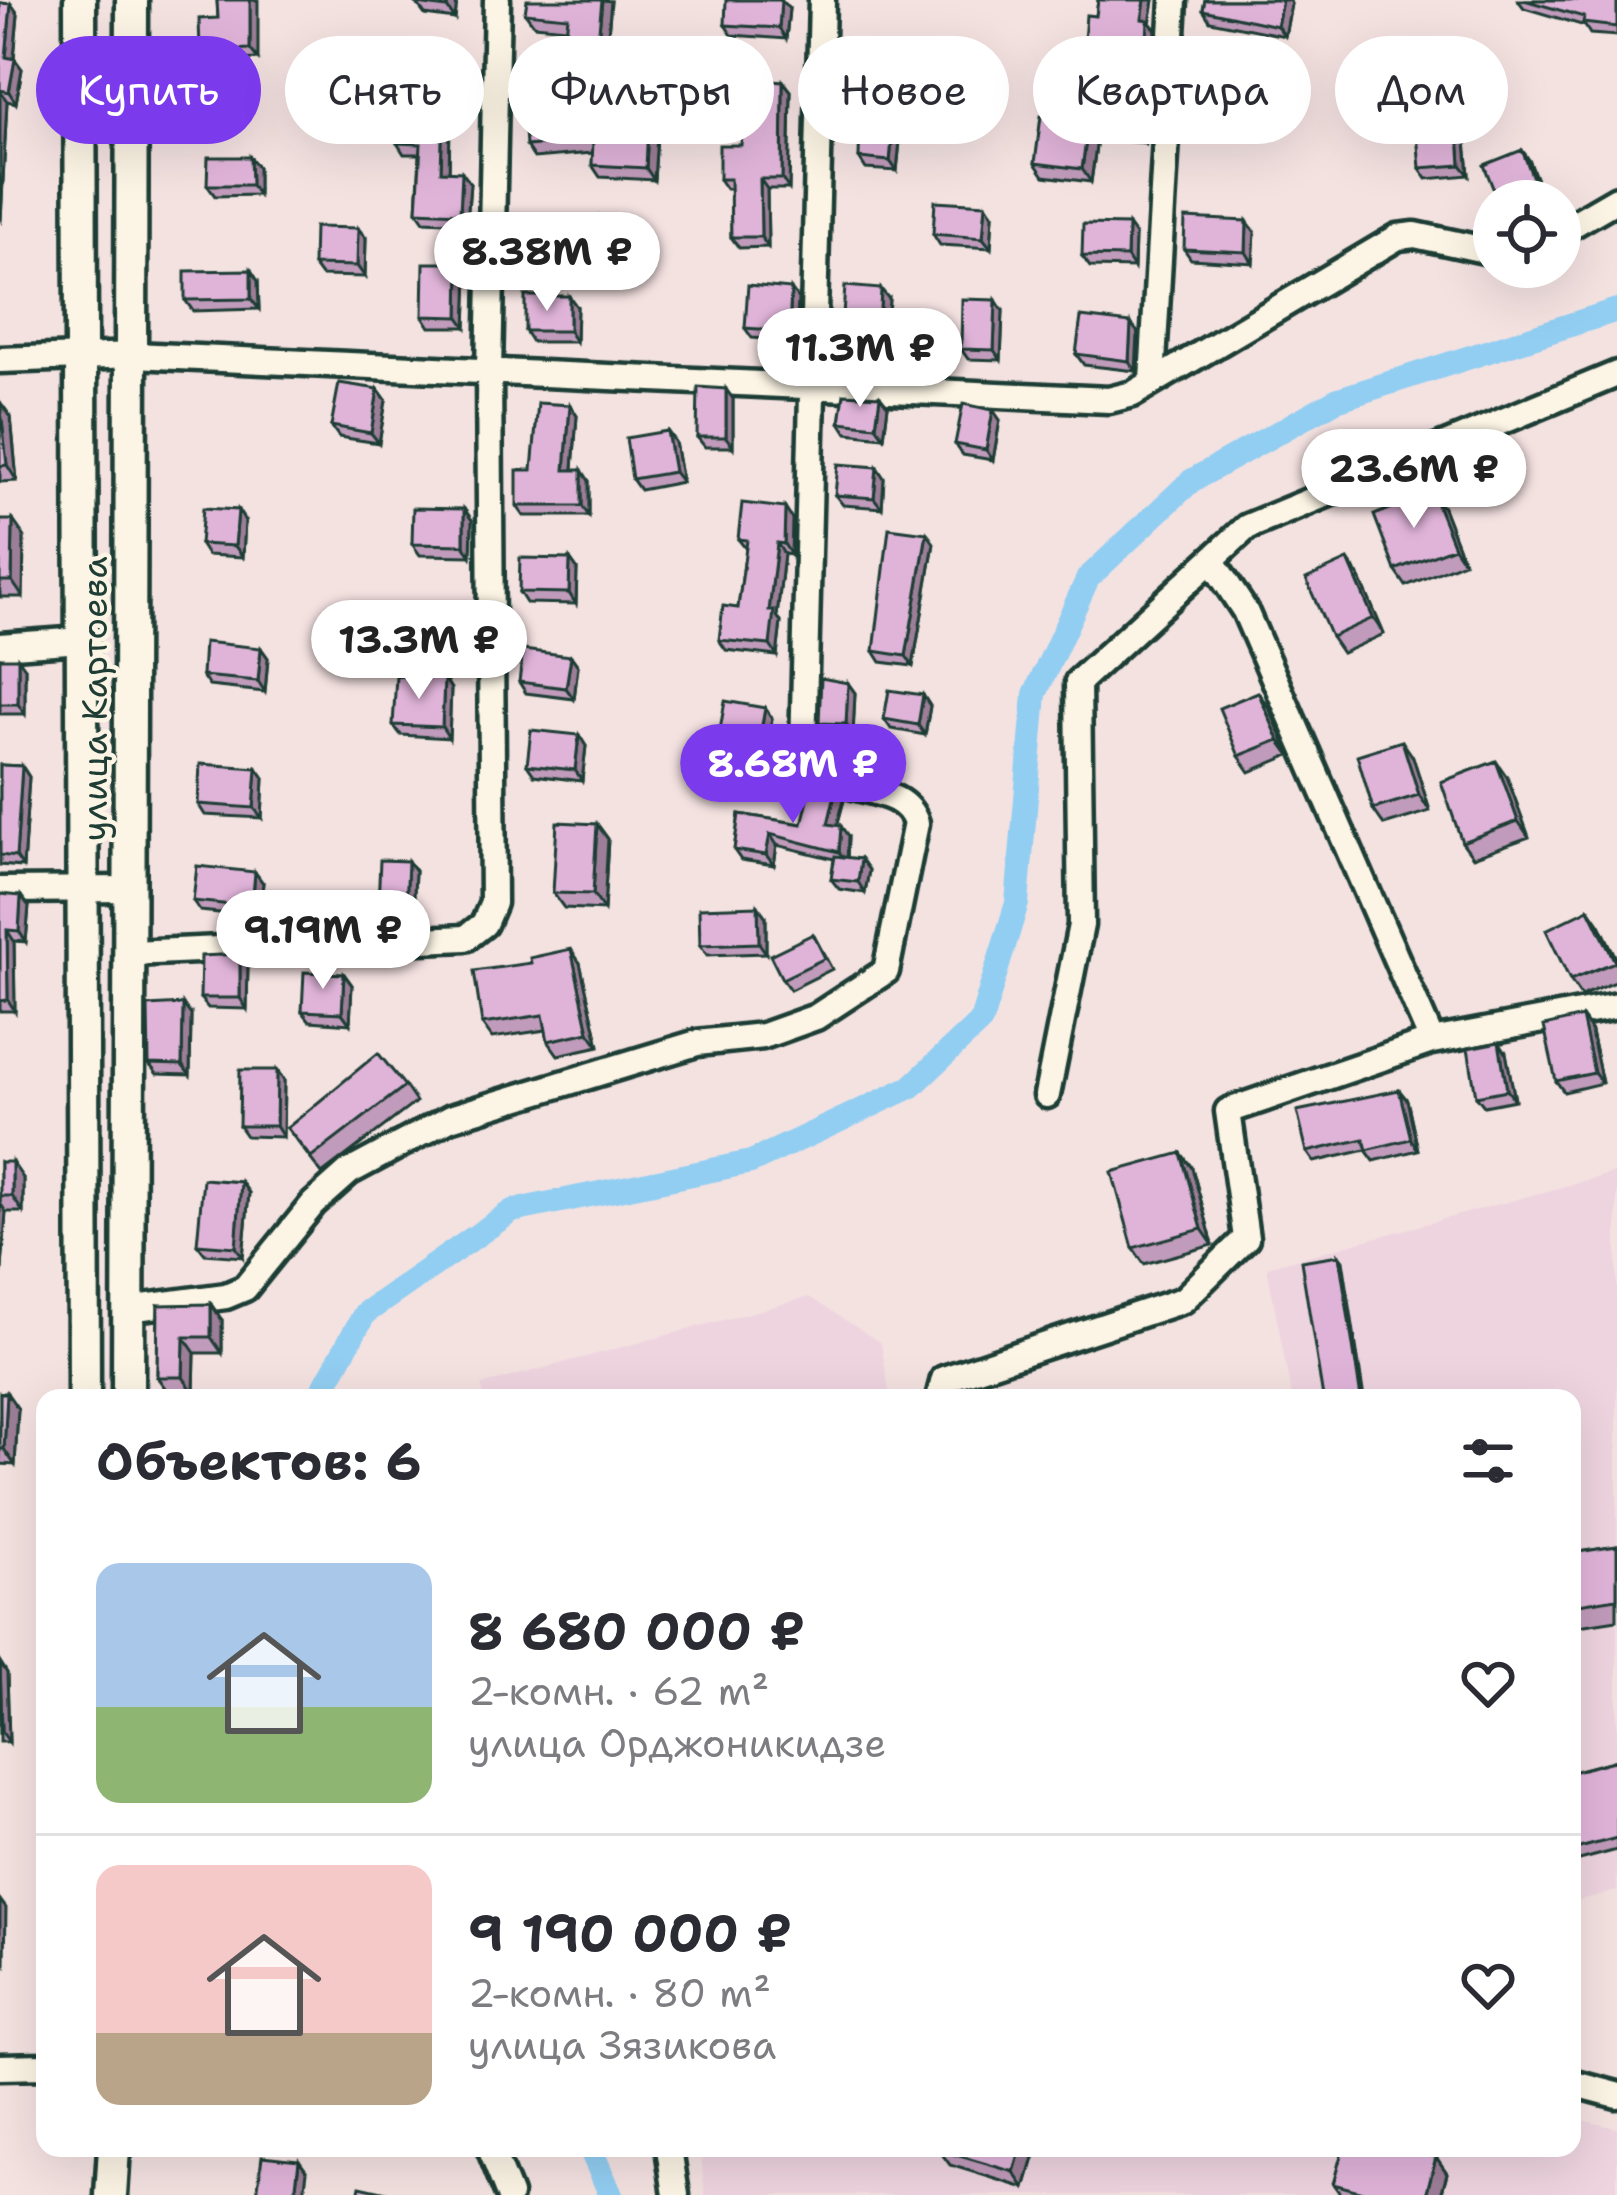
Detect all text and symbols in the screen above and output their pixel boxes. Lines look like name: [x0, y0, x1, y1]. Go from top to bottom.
chip: Купить: [36, 36, 261, 144]
chip: Снять: [285, 36, 484, 144]
chip: Фильтры: [508, 36, 774, 144]
chip: Новое: [798, 36, 1009, 144]
chip: Квартира: [1033, 36, 1311, 144]
chip: Дом: [1335, 36, 1508, 144]
map controls: [1473, 180, 1581, 288]
button: locate: [1473, 180, 1581, 288]
pin: 8.38M ₽: [436, 212, 658, 314]
text: 8.38M ₽: [461, 225, 633, 277]
pin: 11.3M ₽: [749, 308, 971, 410]
text: 11.3M ₽: [784, 321, 936, 373]
pin: 23.6M ₽: [1303, 429, 1525, 531]
text: 23.6M ₽: [1328, 442, 1500, 494]
street label: улица Картоева: [70, 556, 119, 842]
pin: 13.3M ₽: [308, 600, 530, 702]
text: 13.3M ₽: [338, 613, 500, 665]
pin: 8.68M ₽: [682, 724, 904, 826]
text: 8.68M ₽: [707, 737, 879, 789]
pin: 9.19M ₽: [212, 890, 434, 992]
text: 9.19M ₽: [243, 903, 403, 955]
text: Объектов: 6: [96, 1427, 422, 1495]
icon: filters: [1455, 1428, 1521, 1494]
text: 8 680 000 ₽: [468, 1597, 805, 1665]
icon: home: [192, 1611, 336, 1755]
icon: heart: [1455, 1650, 1521, 1716]
text: 2-комн. · 62 m²: [468, 1665, 769, 1717]
text: улица Орджоникидзе: [468, 1717, 886, 1769]
text: 9 190 000 ₽: [468, 1899, 792, 1967]
icon: home: [192, 1913, 336, 2057]
icon: heart: [1455, 1952, 1521, 2018]
text: 2-комн. · 80 m²: [468, 1967, 771, 2019]
text: улица Зязикова: [468, 2019, 776, 2071]

